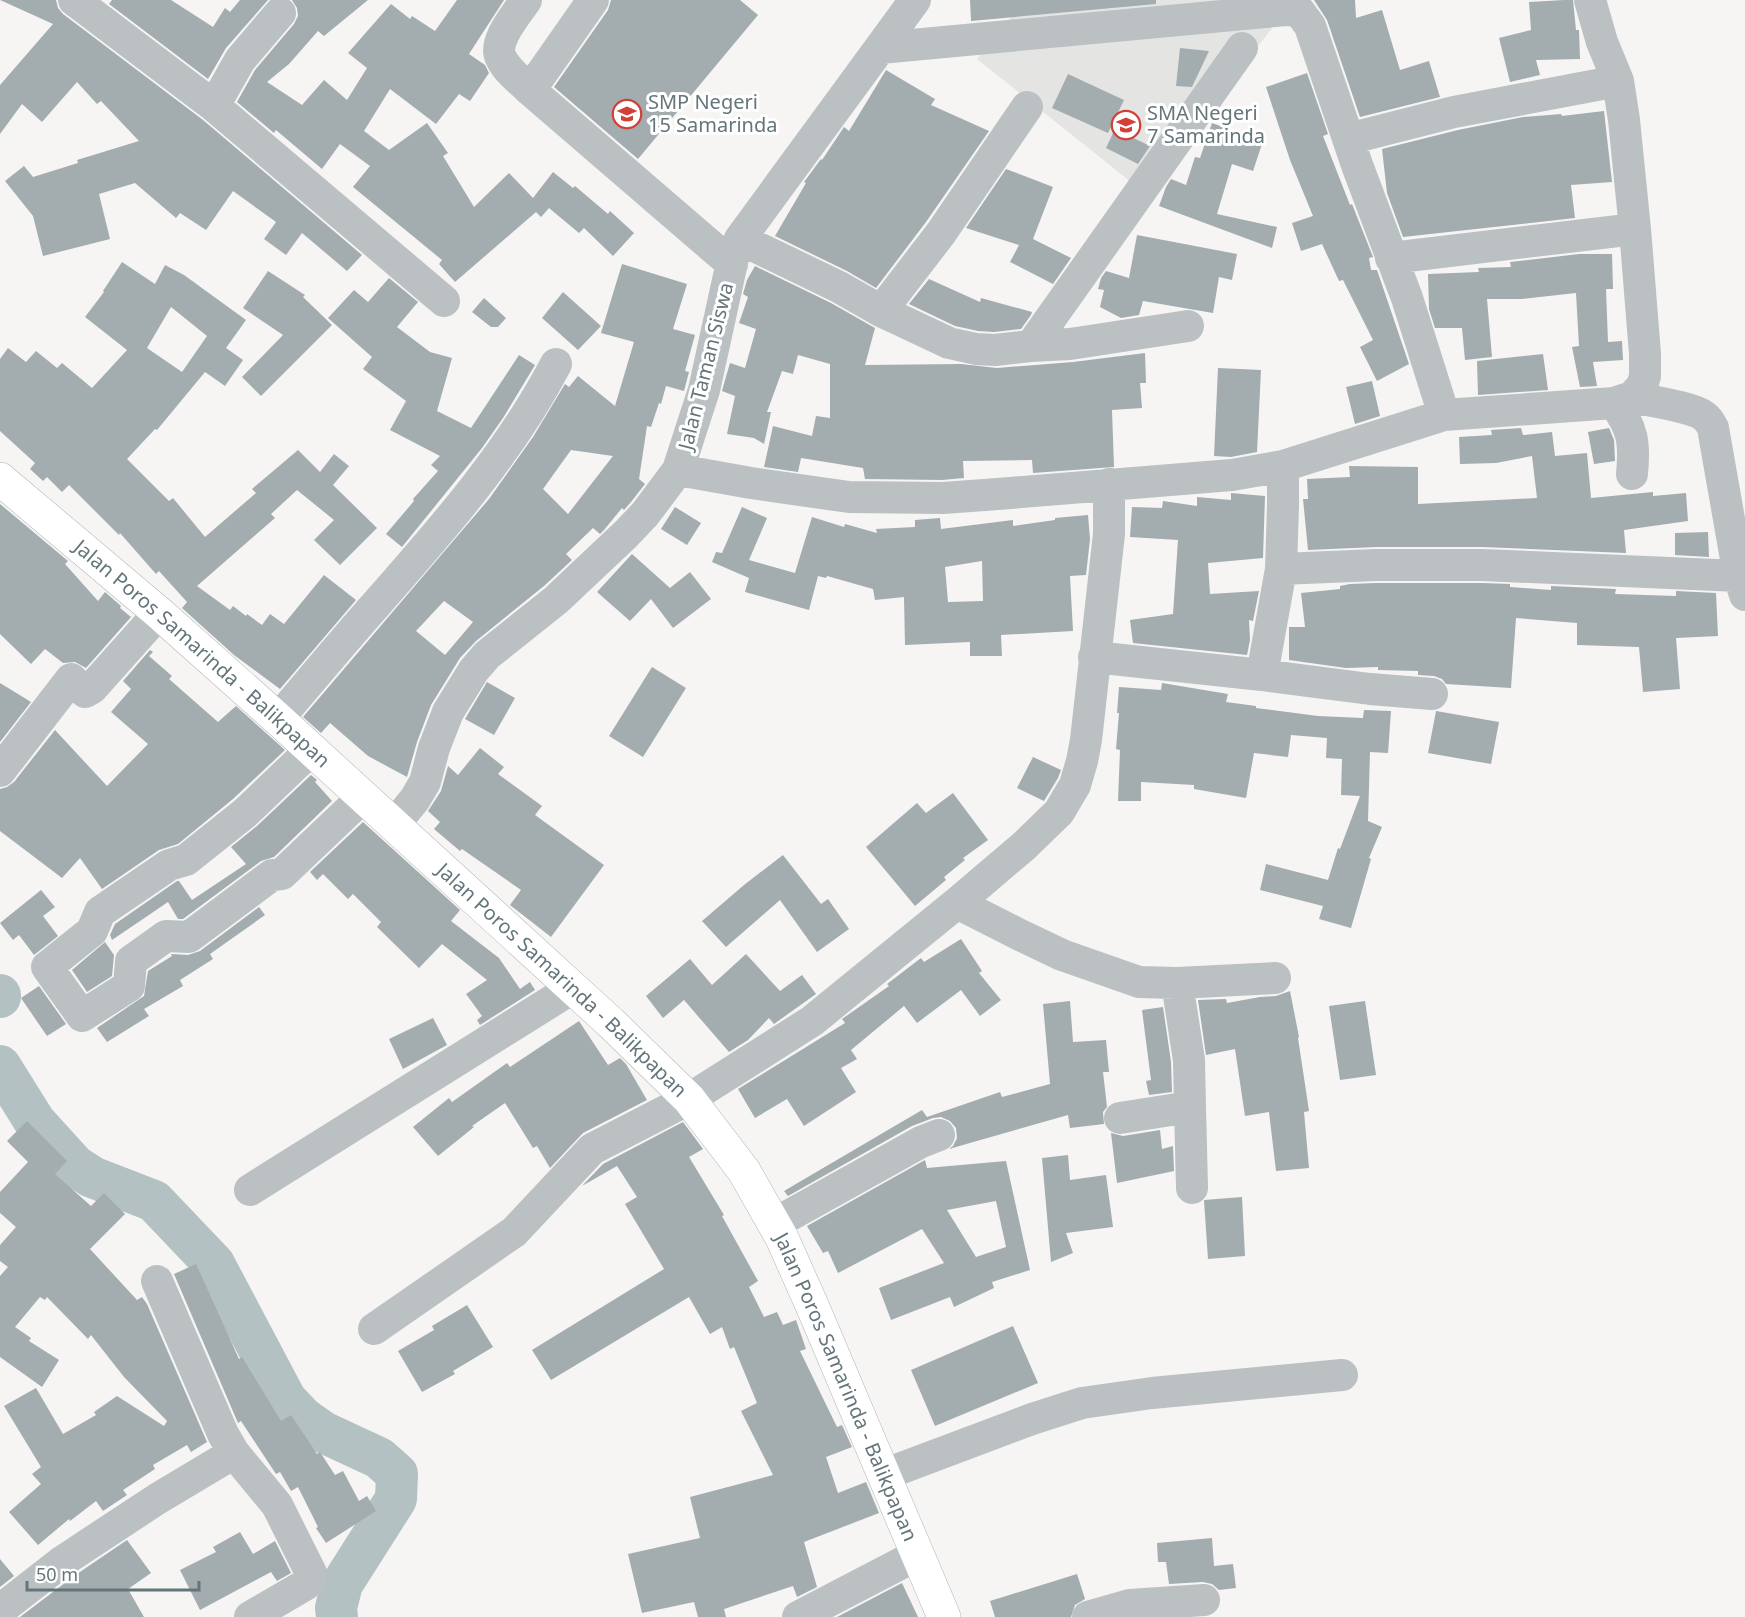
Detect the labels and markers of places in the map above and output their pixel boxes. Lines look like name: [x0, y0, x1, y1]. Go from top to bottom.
place label: SMP Negeri 15 Samarinda: [648, 88, 778, 138]
school or university icon: SMP Negeri 15 Samarinda: [611, 98, 643, 130]
place label: SMA Negeri 7 Samarinda: [1147, 99, 1265, 149]
school or university icon: SMA Negeri 7 Samarinda: [1110, 109, 1142, 141]

